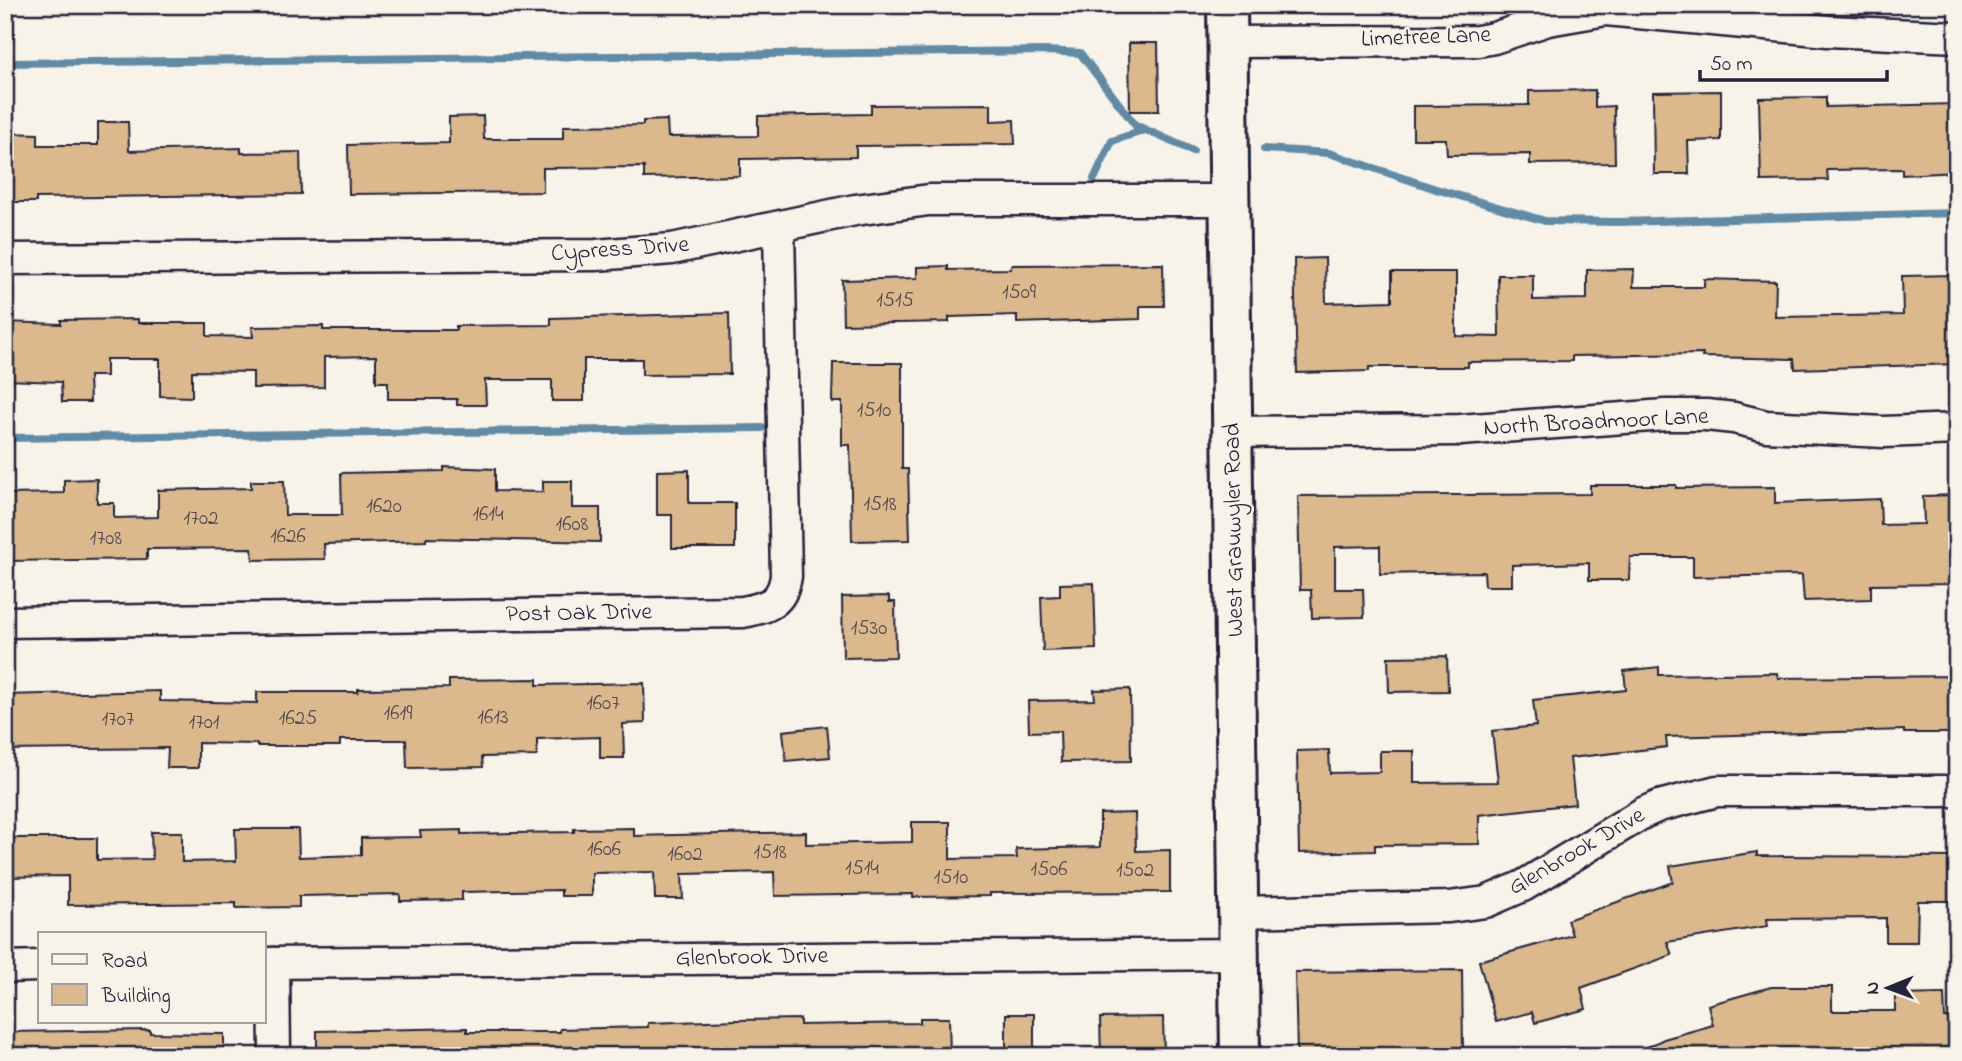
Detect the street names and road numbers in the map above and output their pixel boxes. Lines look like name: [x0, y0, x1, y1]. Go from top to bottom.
street label: Limetree Lane: [1360, 18, 1492, 58]
street label: Cypress Drive: [550, 228, 691, 273]
street label: North Broadmoor Lane: [1482, 400, 1710, 446]
street label: West Grauwyler Road: [1216, 422, 1255, 637]
street label: Post Oak Drive: [505, 595, 653, 633]
street label: Glenbrook Drive: [1502, 799, 1652, 905]
street label: Glenbrook Drive: [675, 939, 829, 977]

